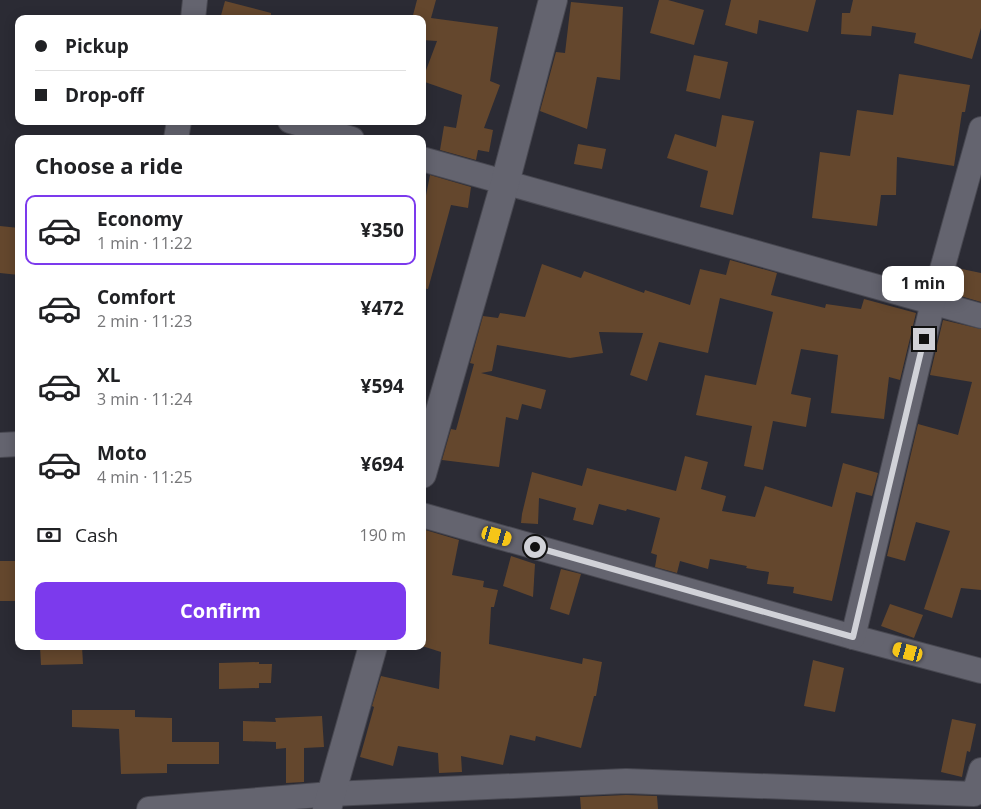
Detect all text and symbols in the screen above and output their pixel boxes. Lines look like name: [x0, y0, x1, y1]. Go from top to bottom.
text: Pickup: [65, 33, 129, 59]
text: Drop-off: [65, 82, 144, 108]
text: Choose a ride: [35, 150, 183, 180]
text: Economy: [97, 206, 183, 232]
icon: car: [37, 208, 82, 253]
text: ¥350: [361, 217, 404, 243]
text: 1 min · 11:22: [97, 232, 192, 254]
callout: 1 min: [883, 266, 965, 302]
text: 1 min: [901, 272, 945, 294]
text: Comfort: [97, 284, 176, 310]
icon: car: [37, 286, 82, 331]
text: ¥472: [361, 295, 404, 321]
text: 2 min · 11:23: [97, 310, 192, 332]
route end: [913, 328, 935, 350]
text: XL: [97, 362, 120, 388]
icon: car: [37, 364, 82, 409]
text: ¥594: [361, 373, 404, 399]
text: 3 min · 11:24: [97, 388, 192, 410]
text: Moto: [97, 440, 147, 466]
icon: car: [37, 442, 82, 487]
text: ¥694: [361, 451, 404, 477]
text: 4 min · 11:25: [97, 466, 192, 488]
icon: cash: [35, 521, 63, 549]
text: Cash: [75, 522, 118, 548]
text: 190 m: [360, 524, 406, 546]
car: [480, 525, 513, 547]
route start: [524, 536, 546, 558]
button: Confirm: [35, 582, 406, 640]
car: [891, 641, 924, 663]

